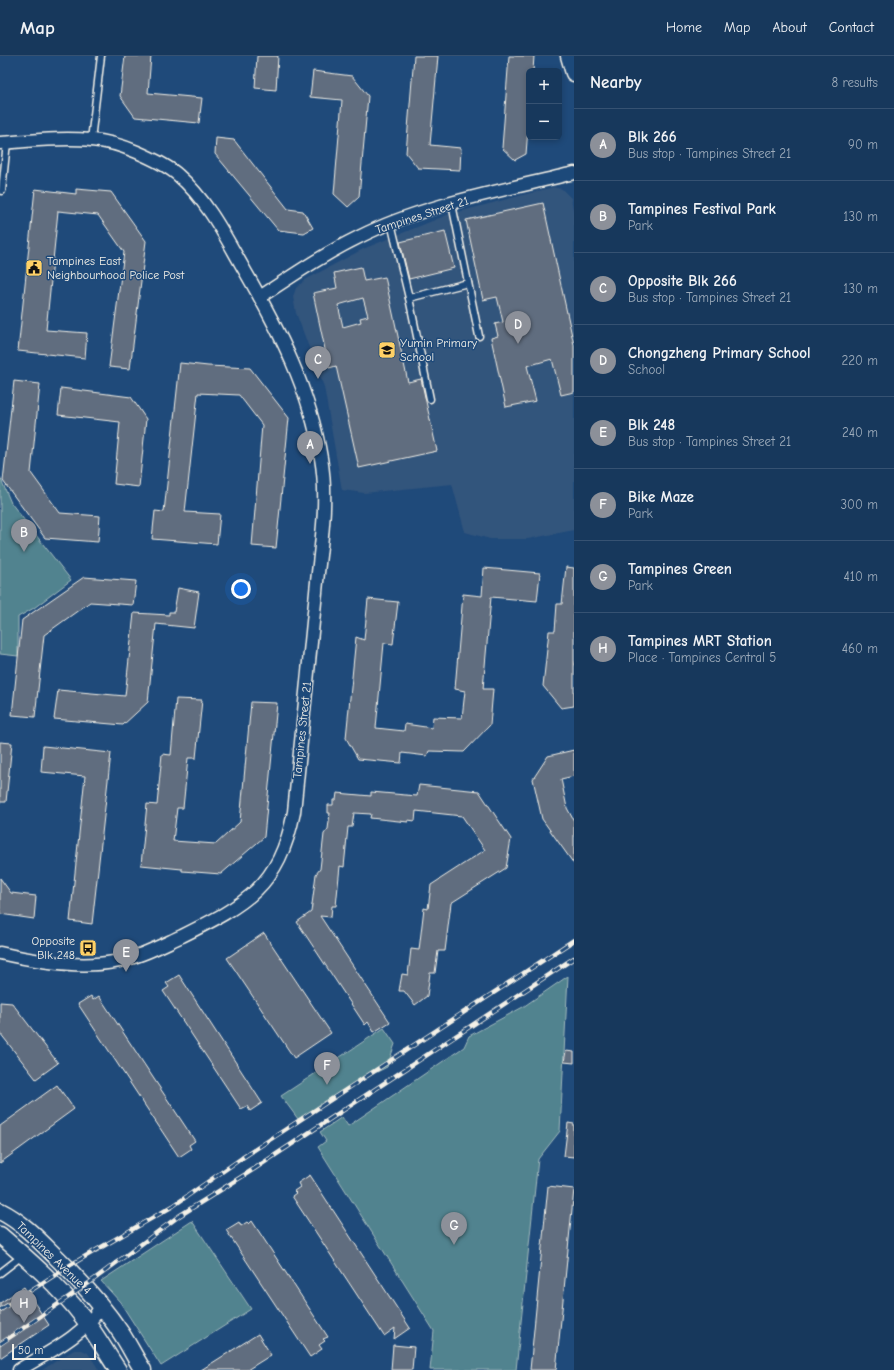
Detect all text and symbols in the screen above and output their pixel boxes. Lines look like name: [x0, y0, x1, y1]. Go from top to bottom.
text: Map: [20, 17, 55, 39]
text: Home: [666, 19, 702, 36]
text: Map: [724, 19, 750, 36]
text: About: [772, 19, 807, 36]
text: Contact: [829, 19, 874, 36]
map controls: [526, 68, 562, 140]
button: +: [526, 68, 562, 104]
text: Nearby: [590, 73, 641, 92]
text: 8 results: [832, 75, 878, 90]
button: −: [526, 104, 562, 140]
text: Blk 266: [628, 128, 677, 146]
text: A: [599, 137, 607, 152]
text: 90 m: [848, 137, 878, 152]
text: Bus stop · Tampines Street 21: [628, 146, 791, 161]
street label: Tampines Street 21: [374, 193, 471, 237]
text: Tampines Festival Park: [628, 200, 776, 218]
text: B: [599, 209, 607, 224]
text: 130 m: [843, 209, 878, 224]
text: Park: [628, 218, 653, 233]
place label: Tampines East Neighbourhood Police Post: [47, 254, 185, 282]
public building icon: Tampines East Neighbourhood Police Post: [24, 258, 44, 278]
text: Opposite Blk 266: [628, 272, 737, 290]
text: C: [599, 281, 607, 296]
text: 130 m: [843, 281, 878, 296]
text: Bus stop · Tampines Street 21: [628, 290, 791, 305]
pin: D: [505, 311, 531, 344]
place label: Yumin Primary School: [400, 336, 478, 364]
school or university icon: Yumin Primary School: [377, 340, 397, 360]
text: Chongzheng Primary School: [628, 344, 811, 362]
pin: C: [305, 346, 331, 379]
text: D: [599, 353, 607, 368]
text: 220 m: [841, 353, 878, 368]
text: School: [628, 362, 665, 377]
text: Blk 248: [628, 416, 675, 434]
text: E: [599, 425, 607, 440]
text: 240 m: [842, 425, 878, 440]
pin: A: [297, 431, 323, 464]
text: Bus stop · Tampines Street 21: [628, 434, 791, 449]
text: Bike Maze: [628, 488, 694, 506]
text: F: [599, 497, 607, 512]
text: 300 m: [840, 497, 878, 512]
text: Park: [628, 506, 653, 521]
pin: B: [11, 519, 37, 552]
text: Tampines Green: [628, 560, 732, 578]
text: G: [598, 569, 608, 584]
text: 410 m: [844, 569, 878, 584]
text: Park: [628, 578, 653, 593]
your location: [231, 579, 251, 599]
text: Tampines MRT Station: [628, 632, 772, 650]
text: H: [598, 641, 608, 656]
text: 460 m: [842, 641, 878, 656]
text: Place · Tampines Central 5: [628, 650, 776, 665]
street label: Tampines Street 21: [290, 681, 314, 779]
place label: Opposite Blk 248: [31, 934, 75, 962]
bus stop icon: Opposite Blk 248: [78, 938, 98, 958]
pin: E: [113, 939, 139, 972]
pin: F: [314, 1052, 340, 1085]
pin: G: [441, 1212, 467, 1245]
street label: Tampines Avenue 4: [14, 1219, 94, 1297]
pin: H: [11, 1290, 37, 1323]
scale bar: [12, 1342, 96, 1361]
text: 50 m: [18, 1344, 43, 1357]

